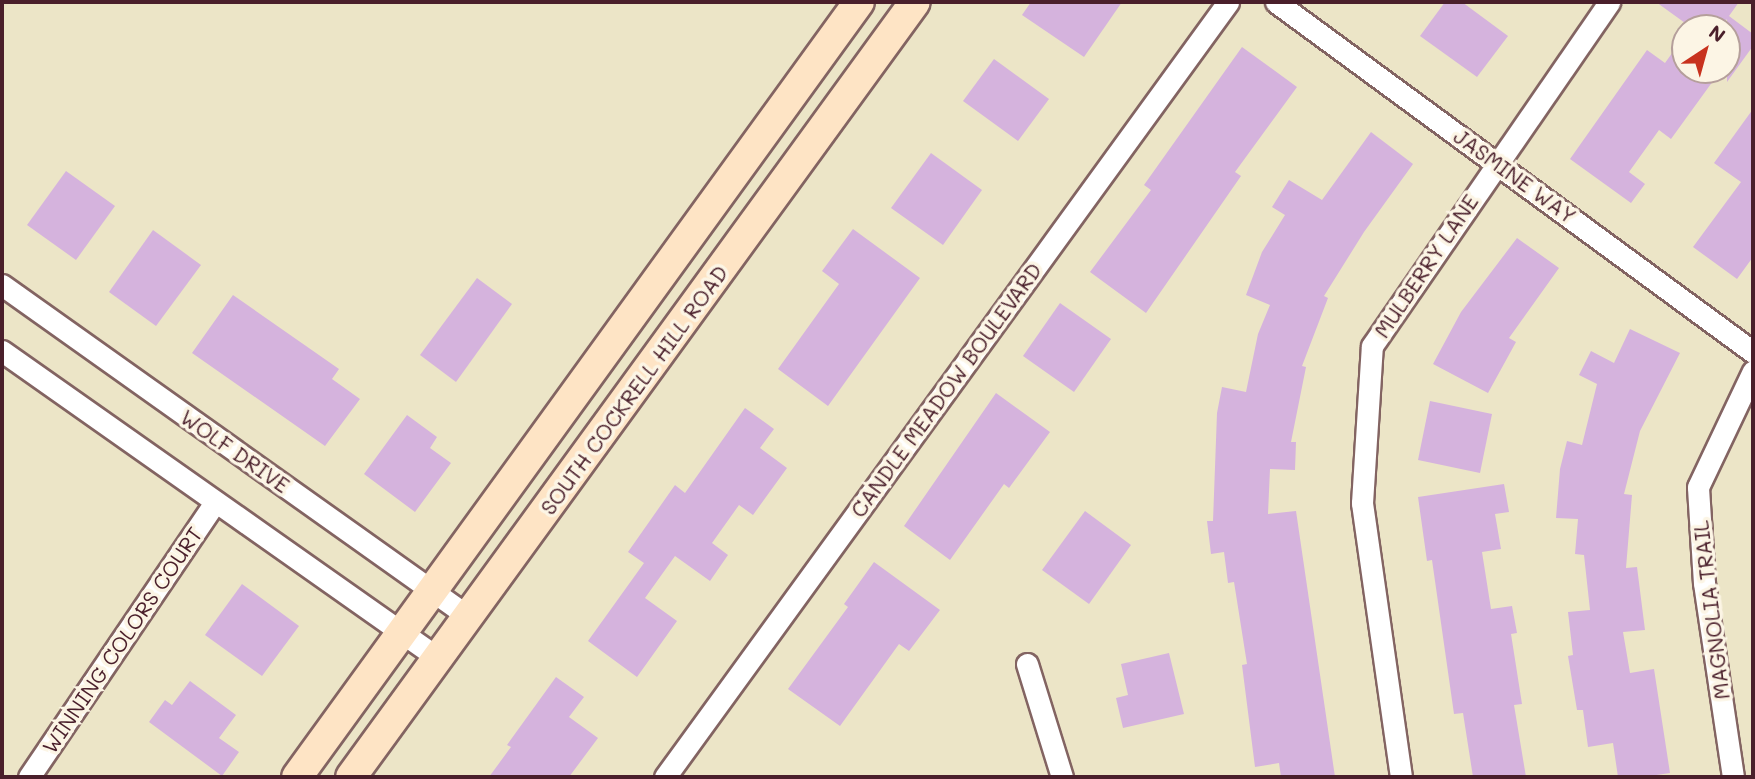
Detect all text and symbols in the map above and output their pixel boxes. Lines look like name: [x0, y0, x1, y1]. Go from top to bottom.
north arrow: [1671, 14, 1741, 84]
text: N: [1704, 19, 1731, 48]
street label: JASMINE WAY: [1449, 123, 1581, 229]
street label: MULBERRY LANE: [1369, 190, 1483, 342]
street label: CANDLE MEADOW BOULEVARD: [845, 258, 1047, 522]
street label: SOUTH COCKRELL HILL ROAD: [535, 261, 733, 519]
street label: WOLF DRIVE: [176, 404, 294, 498]
street label: MAGNOLIA TRAIL: [1688, 519, 1734, 701]
street label: WINNING COLORS COURT: [37, 522, 207, 758]

